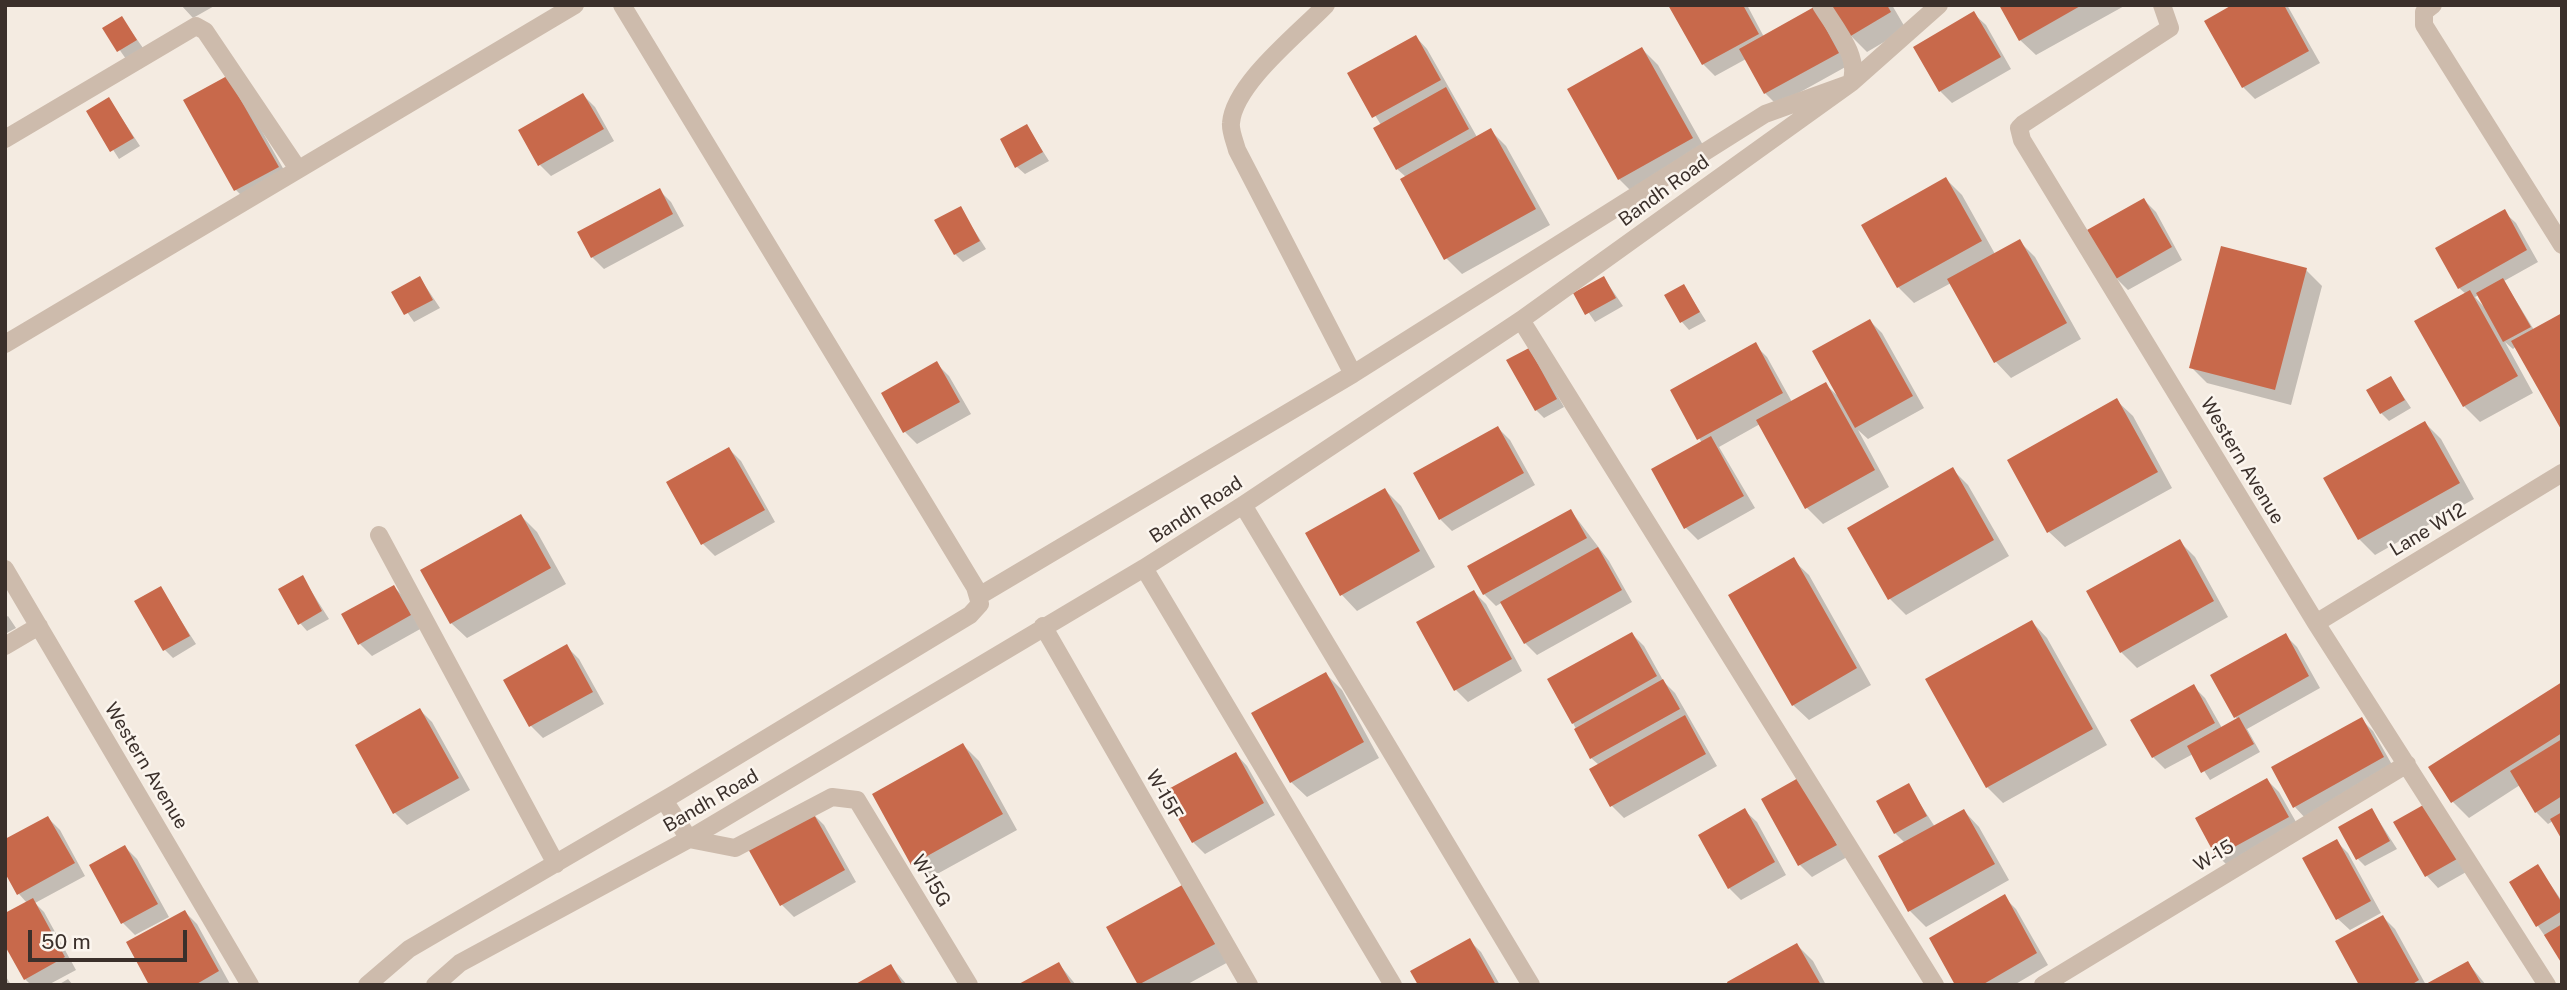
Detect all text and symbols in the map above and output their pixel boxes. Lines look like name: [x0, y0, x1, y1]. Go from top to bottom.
street label: Bandh Road: [1614, 151, 1714, 231]
street label: Western Avenue: [2195, 394, 2289, 528]
street label: Bandh Road: [1145, 472, 1247, 548]
street label: Lane W12: [2386, 498, 2470, 562]
street label: Western Avenue: [99, 699, 193, 833]
street label: Bandh Road: [659, 765, 763, 837]
street label: W-15F: [1141, 766, 1187, 824]
street label: W-15: [2190, 835, 2238, 877]
street label: W-15G: [907, 851, 955, 911]
scale bar: [32, 916, 191, 960]
text: 50 m: [41, 929, 91, 954]

